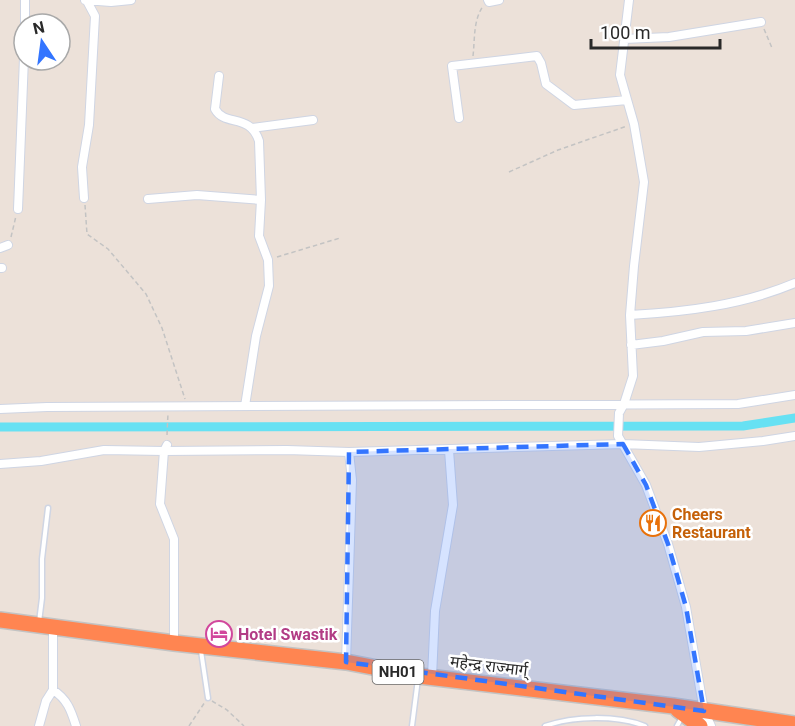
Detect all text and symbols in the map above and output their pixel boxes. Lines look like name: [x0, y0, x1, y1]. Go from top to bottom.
north arrow: [12, 12, 72, 72]
scale bar: [591, 12, 720, 50]
text: N: [31, 17, 46, 38]
text: 100 m: [600, 22, 651, 43]
place label: Cheers Restaurant: [672, 505, 751, 542]
restaurant icon: Cheers Restaurant: [638, 508, 668, 538]
hotel icon: Hotel Swastik: [204, 619, 234, 649]
place label: Hotel Swastik: [238, 625, 338, 644]
street label: महेन्द्र राज्मार्ग्: [449, 652, 532, 682]
road number: NH01: [372, 660, 424, 684]

